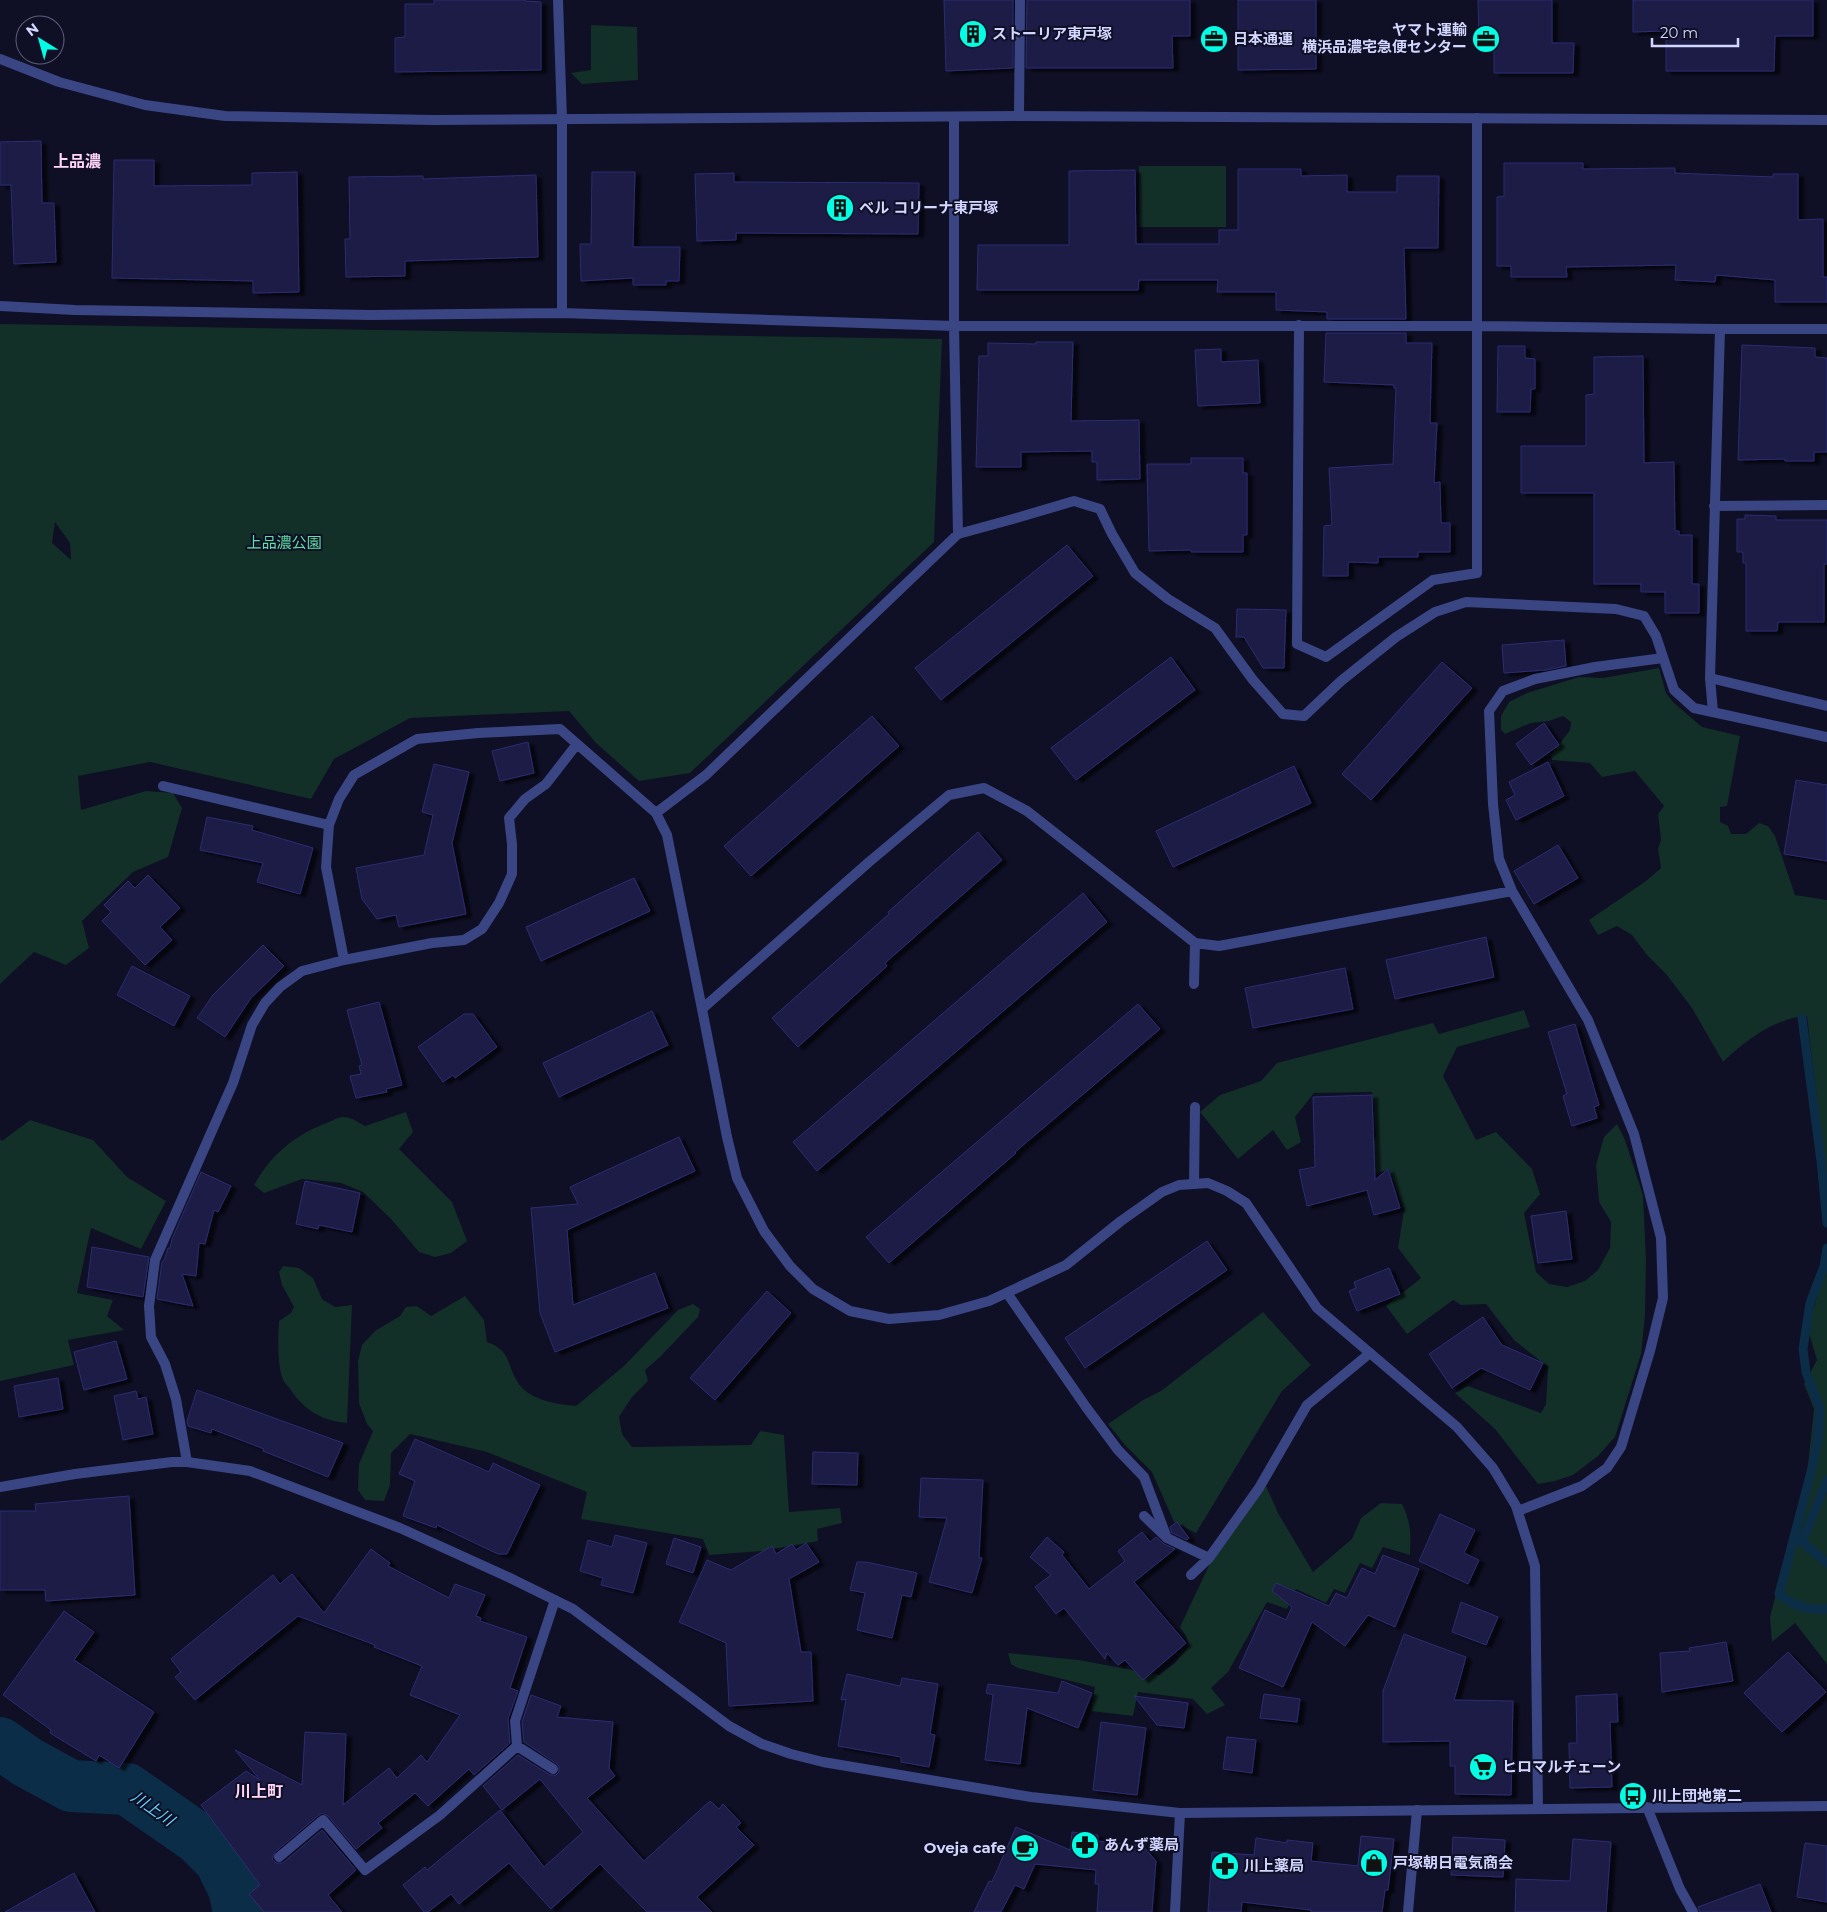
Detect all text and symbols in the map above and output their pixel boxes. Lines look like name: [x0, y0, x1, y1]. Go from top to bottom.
north arrow: [15, 15, 65, 65]
scale bar: [1652, 15, 1738, 47]
text: N: [22, 19, 42, 40]
building icon: ストーリア東戸塚: [958, 19, 988, 49]
place label: ヤマト運輸 横浜品濃宅急便センター: [1302, 20, 1467, 56]
text: 20 m: [1660, 23, 1698, 42]
place label: ストーリア東戸塚: [992, 24, 1112, 43]
office icon: 日本通運: [1199, 24, 1229, 54]
office icon: ヤマト運輸 横浜品濃宅急便センター: [1471, 24, 1501, 54]
place label: 日本通運: [1233, 29, 1293, 48]
district label: 上品濃: [53, 152, 101, 171]
building icon: ベル コリーナ東戸塚: [825, 193, 855, 223]
place label: ベル コリーナ東戸塚: [859, 198, 998, 217]
park label: 上品濃公園: [246, 533, 322, 552]
supermarket icon: ヒロマルチェーン: [1468, 1752, 1498, 1782]
place label: ヒロマルチェーン: [1502, 1757, 1621, 1776]
bus stop icon: 川上団地第二: [1618, 1781, 1648, 1811]
district label: 川上町: [235, 1782, 283, 1801]
place label: 川上団地第二: [1652, 1786, 1742, 1805]
water label: 川上川: [128, 1787, 179, 1831]
pharmacy icon: あんず薬局: [1070, 1830, 1100, 1860]
cafe icon: Oveja cafe: [1010, 1833, 1040, 1863]
place label: あんず薬局: [1104, 1835, 1179, 1854]
place label: Oveja cafe: [924, 1838, 1006, 1857]
shop icon: 戸塚朝日電気商会: [1359, 1848, 1389, 1878]
pharmacy icon: 川上薬局: [1210, 1851, 1240, 1881]
place label: 戸塚朝日電気商会: [1393, 1853, 1513, 1872]
place label: 川上薬局: [1244, 1856, 1304, 1875]

